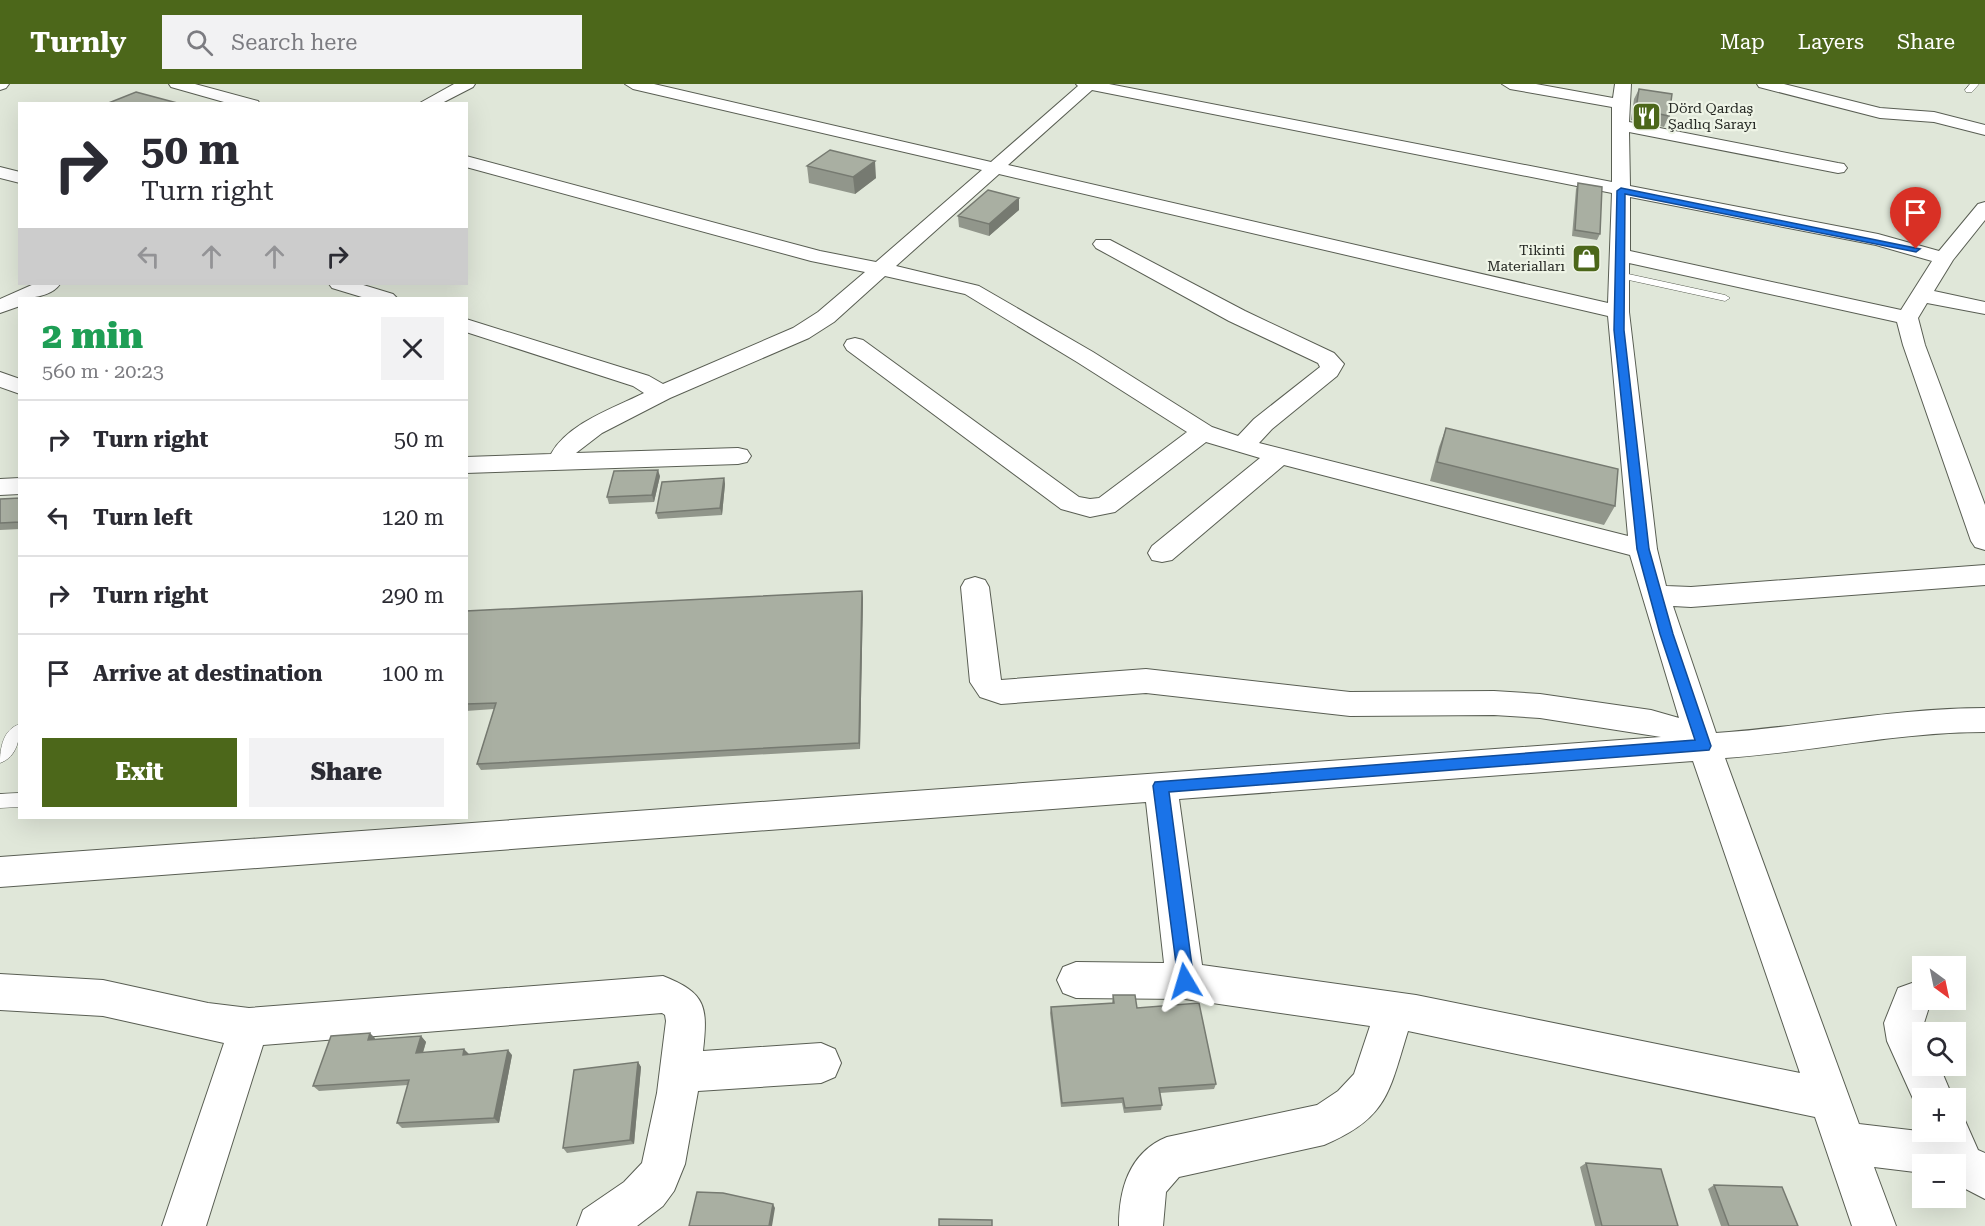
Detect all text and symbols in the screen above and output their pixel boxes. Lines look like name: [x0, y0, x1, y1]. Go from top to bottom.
search box: [162, 15, 582, 69]
text: Turnly: [30, 26, 126, 59]
icon: search: [183, 26, 216, 59]
text: Search here: [231, 30, 357, 55]
text: Map: [1720, 30, 1765, 54]
text: Layers: [1798, 30, 1864, 54]
text: Share: [1897, 30, 1955, 54]
restaurant icon: Dörd Qardaş Şadlıq Sarayı: [1631, 100, 1663, 132]
place label: Dörd Qardaş Şadlıq Sarayı: [1668, 100, 1757, 132]
text: 50 m: [141, 125, 239, 174]
icon: right: [42, 126, 120, 204]
text: Turn right: [141, 175, 274, 207]
pin: [1890, 187, 1941, 249]
icon: arrive: [1899, 196, 1932, 229]
icon: left: [132, 240, 165, 273]
icon: ahead: [195, 240, 228, 273]
icon: ahead: [258, 240, 291, 273]
icon: right: [321, 240, 354, 273]
place label: Tikinti Materialları: [1487, 242, 1566, 274]
shop icon: Tikinti Materialları: [1570, 242, 1602, 274]
text: 2 min: [42, 315, 143, 357]
button: close: [381, 317, 444, 380]
text: 560 m · 20:23: [42, 359, 164, 383]
icon: right: [42, 423, 75, 456]
text: Turn right: [93, 427, 208, 452]
text: 50 m: [394, 427, 444, 452]
icon: left: [42, 501, 75, 534]
text: Turn left: [93, 505, 193, 530]
text: 120 m: [381, 505, 444, 530]
icon: right: [42, 579, 75, 612]
text: Turn right: [93, 583, 208, 608]
text: 290 m: [381, 583, 444, 608]
icon: arrive: [42, 657, 75, 690]
text: Arrive at destination: [93, 661, 322, 686]
text: 100 m: [381, 661, 444, 686]
button: Exit: [42, 738, 237, 807]
button: Share: [249, 738, 444, 807]
position arrow: [1153, 949, 1217, 1013]
north arrow: [1912, 956, 1966, 1010]
map controls: [1912, 956, 1966, 1208]
button: search: [1912, 1022, 1966, 1076]
button: +: [1912, 1088, 1966, 1142]
button: −: [1912, 1154, 1966, 1208]

